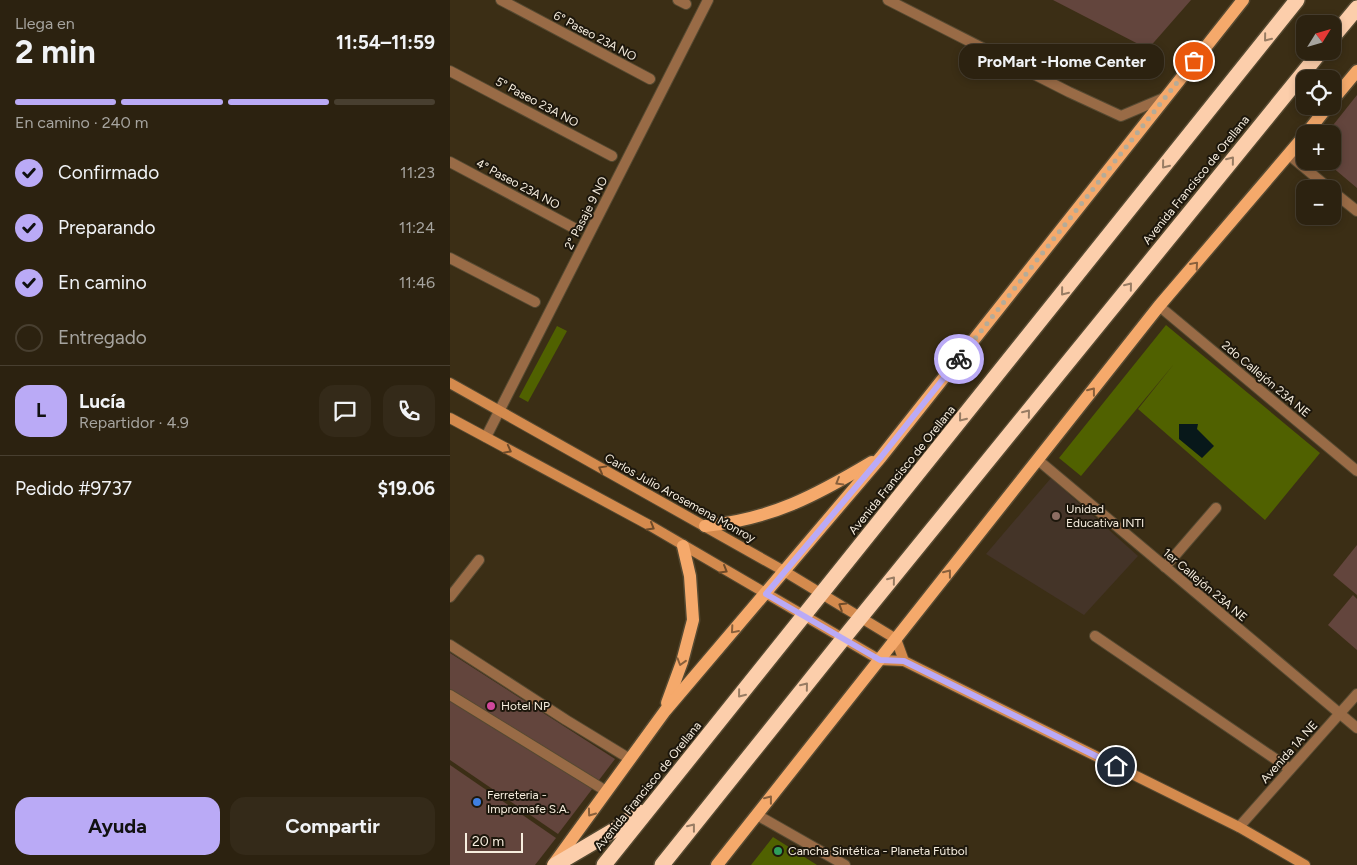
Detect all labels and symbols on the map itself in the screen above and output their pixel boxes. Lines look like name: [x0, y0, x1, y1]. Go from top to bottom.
street label: 6° Paseo 23A NO: [551, 8, 639, 64]
north arrow: [1296, 15, 1341, 60]
one-way arrow: [1264, 32, 1272, 41]
pin: [1173, 40, 1215, 82]
callout: ProMart -Home Center: [959, 44, 1164, 78]
street label: 5° Paseo 23A NO: [493, 74, 581, 130]
street label: Avenida Francisco de Orellana: [1140, 113, 1252, 247]
street label: 4° Paseo 23A NO: [474, 156, 562, 212]
one-way arrow: [1226, 157, 1234, 166]
one-way arrow: [1163, 159, 1171, 168]
street label: 2° Pasaje 9 NO: [562, 174, 610, 252]
one-way arrow: [1189, 262, 1197, 271]
one-way arrow: [1124, 283, 1133, 292]
one-way arrow: [1060, 286, 1069, 295]
courier: [934, 334, 984, 384]
street label: 2do Callejón 23A NE: [1219, 338, 1313, 420]
one-way arrow: [1087, 388, 1095, 397]
street label: Avenida Francisco de Orellana: [846, 403, 958, 537]
one-way arrow: [1021, 410, 1029, 419]
one-way arrow: [959, 412, 967, 421]
one-way arrow: [503, 443, 512, 453]
street label: Carlos Julio Arosemena Monroy: [602, 451, 758, 546]
one-way arrow: [598, 465, 607, 475]
one-way arrow: [835, 475, 844, 485]
place label: Unidad Educativa INTI: [1066, 502, 1144, 530]
marker: Unidad Educativa INTI: [1050, 510, 1062, 522]
one-way arrow: [646, 520, 655, 530]
street label: 1er Callejón 23A NE: [1160, 546, 1250, 624]
one-way arrow: [719, 563, 728, 573]
one-way arrow: [942, 569, 951, 579]
one-way arrow: [886, 577, 894, 586]
one-way arrow: [838, 602, 847, 612]
one-way arrow: [731, 625, 740, 634]
one-way arrow: [677, 657, 687, 666]
one-way arrow: [799, 683, 807, 692]
one-way arrow: [739, 688, 747, 697]
place label: Hotel NP: [501, 699, 550, 713]
marker: Hotel NP: [485, 700, 497, 712]
street label: Avenida 1A NE: [1257, 718, 1321, 786]
street label: Avenida Francisco de Orellana: [592, 719, 704, 853]
pin: [1095, 745, 1137, 787]
place label: Ferreteria - Impromafe S.A.: [487, 788, 569, 816]
marker: Ferreteria - Impromafe S.A.: [471, 796, 483, 808]
one-way arrow: [764, 796, 772, 805]
one-way arrow: [588, 807, 596, 816]
one-way arrow: [686, 824, 694, 833]
scale bar: [465, 830, 522, 853]
place label: Cancha Sintética - Planeta Fútbol: [788, 844, 967, 858]
marker: Cancha Sintética - Planeta Fútbol: [772, 845, 784, 857]

